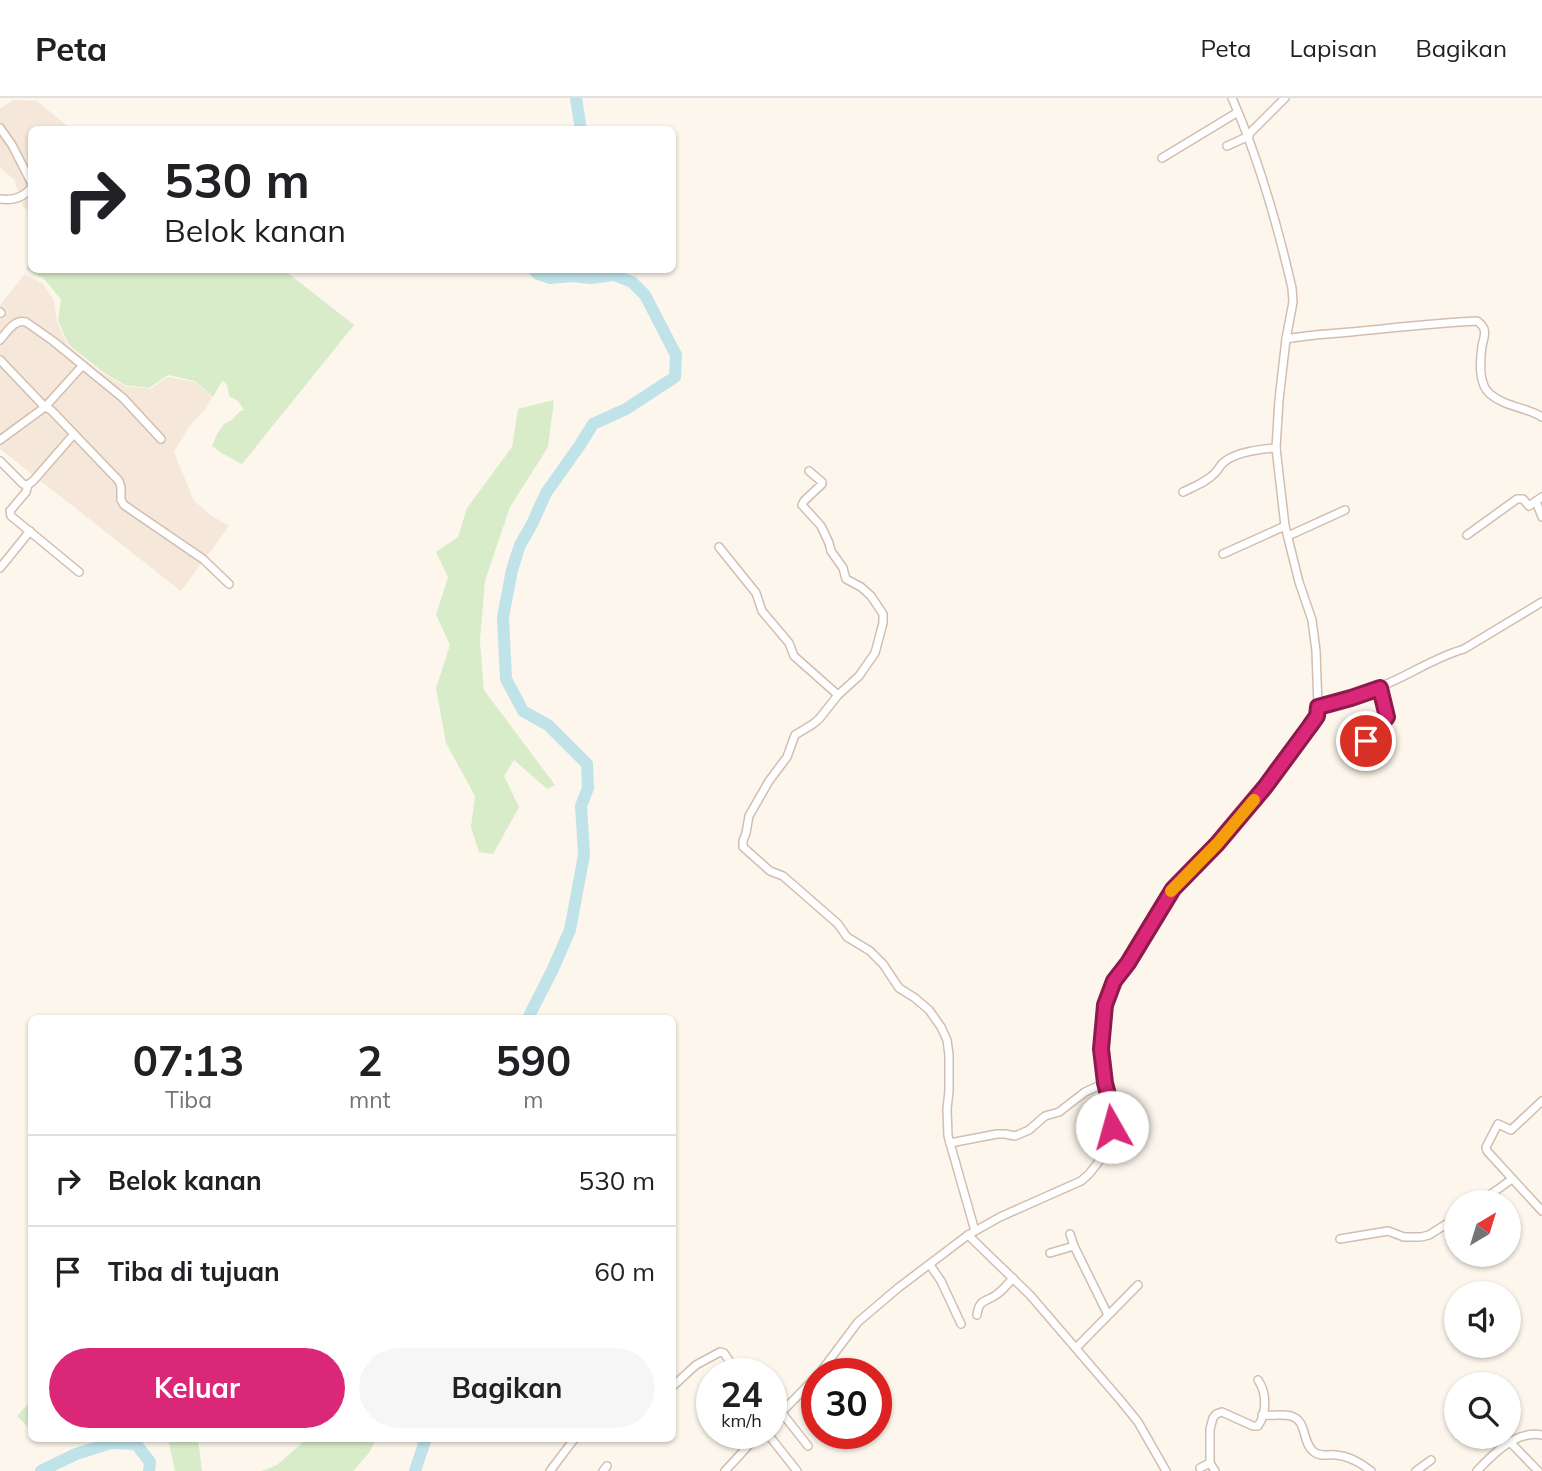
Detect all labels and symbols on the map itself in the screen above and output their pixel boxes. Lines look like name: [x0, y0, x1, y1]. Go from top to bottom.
pin: [1336, 711, 1396, 771]
position arrow: [1075, 1090, 1149, 1164]
north arrow: [1444, 1190, 1521, 1267]
speed limit sign: 30: [801, 1358, 892, 1449]

